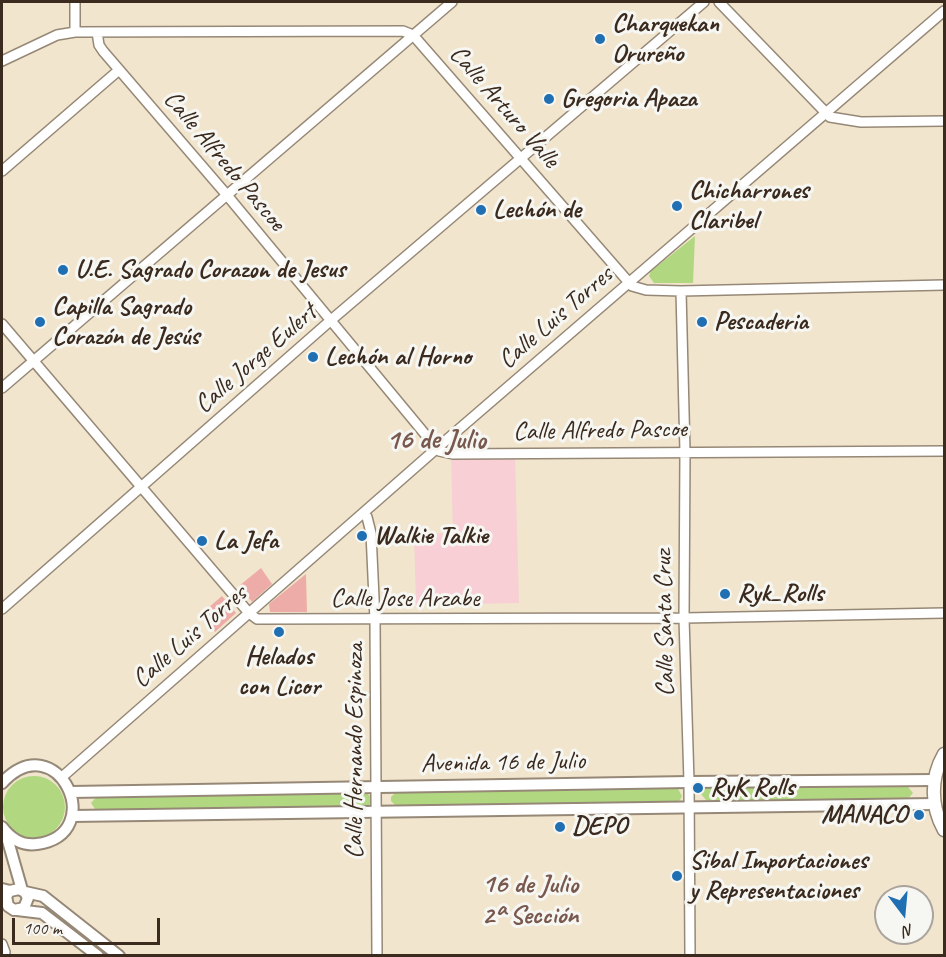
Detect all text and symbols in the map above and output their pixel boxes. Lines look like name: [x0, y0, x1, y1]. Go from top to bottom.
place label: Charquekan Orureño: [612, 8, 719, 70]
marker: Charquekan Orureño: [593, 32, 607, 46]
street label: Calle Arturo Valle: [442, 39, 566, 175]
place label: Gregoria Apaza: [561, 83, 697, 115]
street label: Calle Alfredo Pascoe: [156, 84, 292, 238]
marker: Gregoria Apaza: [542, 92, 556, 106]
place label: Chicharrones Claribel: [689, 175, 809, 236]
place label: Lechón de: [493, 194, 581, 226]
marker: Chicharrones Claribel: [670, 199, 684, 213]
marker: Lechón de: [474, 203, 488, 217]
place label: U.E. Sagrado Corazon de Jesus: [75, 254, 345, 286]
street label: Calle Luis Torres: [492, 260, 620, 376]
marker: U.E. Sagrado Corazon de Jesus: [56, 263, 70, 277]
place label: Capilla Sagrado Corazón de Jesús: [52, 291, 199, 352]
street label: Calle Jorge Eulert: [188, 297, 324, 421]
place label: Pescaderia: [714, 306, 808, 338]
marker: Capilla Sagrado Corazón de Jesús: [33, 315, 47, 329]
marker: Pescaderia: [695, 315, 709, 329]
place label: Lechón al Horno: [325, 341, 471, 373]
marker: Lechón al Horno: [306, 350, 320, 364]
street label: Calle Alfredo Pascoe: [513, 414, 687, 448]
district label: 16 de Julio: [386, 424, 486, 458]
place label: Walkie Talkie: [374, 520, 488, 552]
place label: La Jefa: [214, 525, 278, 557]
marker: Walkie Talkie: [355, 529, 369, 543]
marker: La Jefa: [195, 534, 209, 548]
street label: Calle Santa Cruz: [648, 549, 682, 697]
place label: Ryk_Rolls: [737, 578, 823, 610]
street label: Calle Luis Torres: [126, 579, 254, 695]
street label: Calle Jose Arzabe: [330, 583, 480, 615]
marker: Ryk_Rolls: [718, 587, 732, 601]
marker: Helados con Licor: [272, 625, 286, 639]
place label: Helados con Licor: [238, 641, 320, 702]
street label: Calle Hernando Espinoza: [339, 643, 371, 859]
street label: Avenida 16 de Julio: [421, 746, 585, 780]
place label: RyK Rolls: [710, 772, 794, 804]
marker: RyK Rolls: [691, 781, 705, 795]
place label: MANACO: [821, 799, 907, 831]
marker: MANACO: [912, 808, 926, 822]
place label: DEPO: [572, 811, 627, 843]
marker: DEPO: [553, 820, 567, 834]
place label: Sibal Importaciones y Representaciones: [689, 845, 867, 906]
district label: 16 de Julio 2ª Sección: [482, 869, 578, 932]
marker: Sibal Importaciones y Representaciones: [670, 869, 684, 883]
north arrow: [874, 885, 934, 945]
scale bar: [15, 906, 164, 944]
text: 100 m: [23, 917, 62, 939]
text: N: [901, 919, 916, 941]

